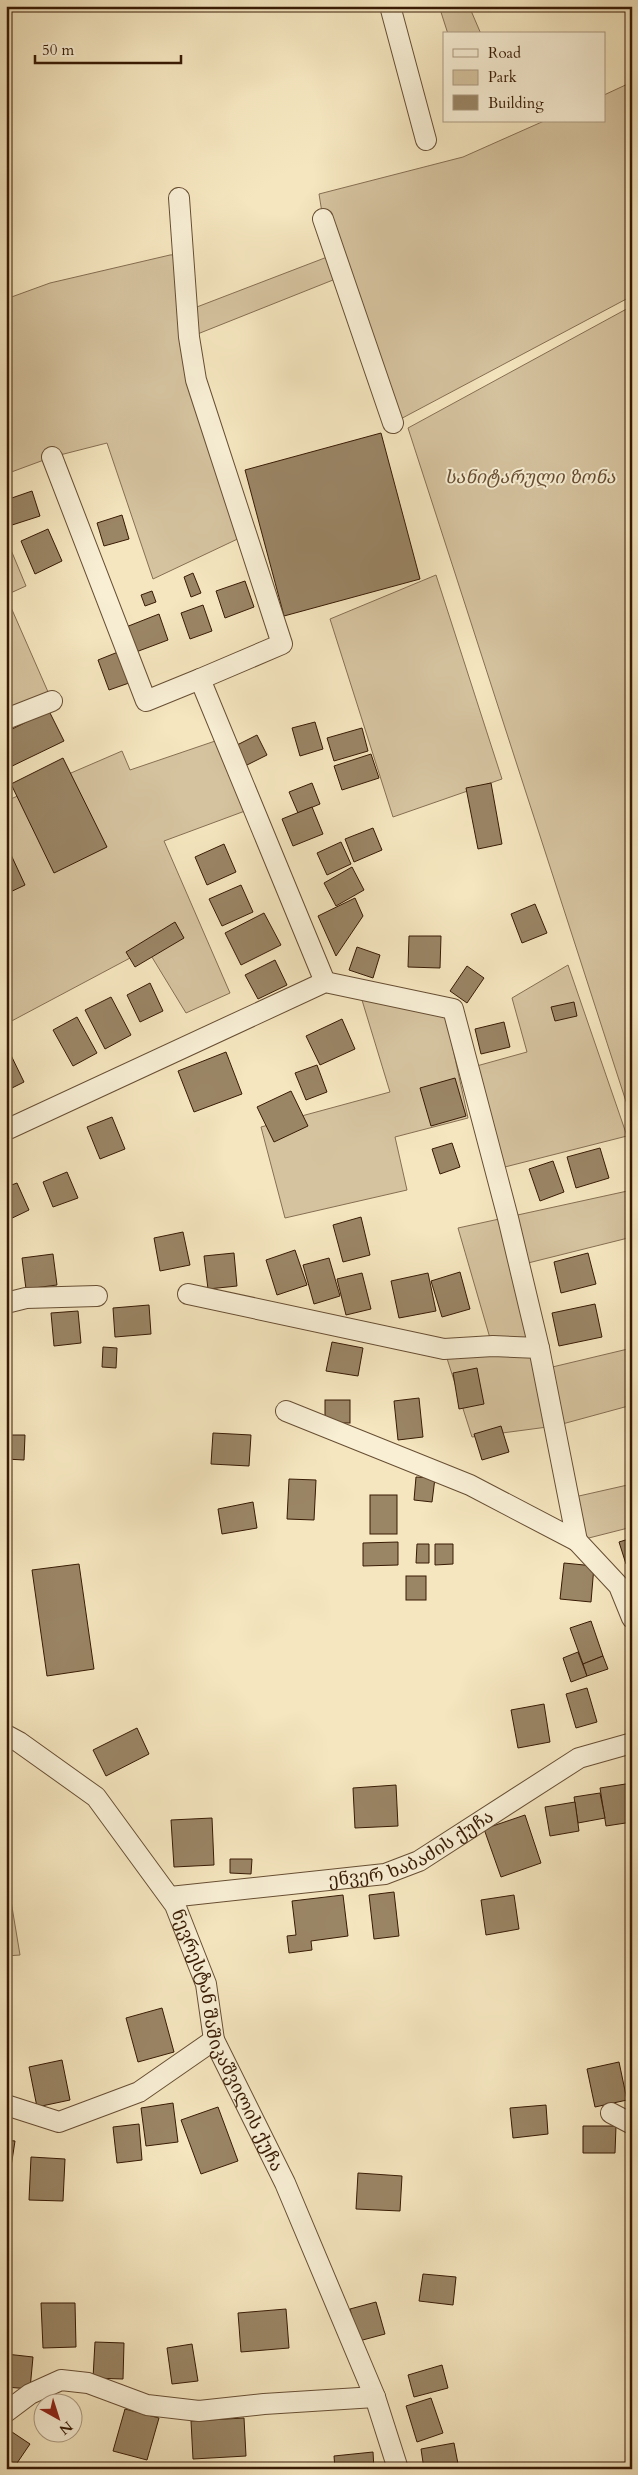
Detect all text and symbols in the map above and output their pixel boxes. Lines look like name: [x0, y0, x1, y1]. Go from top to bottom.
scale bar: [35, 32, 181, 64]
legend: [443, 32, 606, 122]
text: 50 m: [42, 40, 74, 60]
text: Road: [488, 43, 521, 63]
text: Park: [488, 67, 517, 87]
text: Building: [488, 93, 544, 113]
park label: სანიტარული ზონა: [444, 465, 616, 490]
street label: ენვერ ხაბაძის ქუჩა: [327, 1804, 499, 1893]
street label: ნევრესტან შაშიკაშვილის ქუჩა: [165, 1905, 289, 2176]
north arrow: [32, 2392, 82, 2442]
text: N: [55, 2417, 77, 2439]

